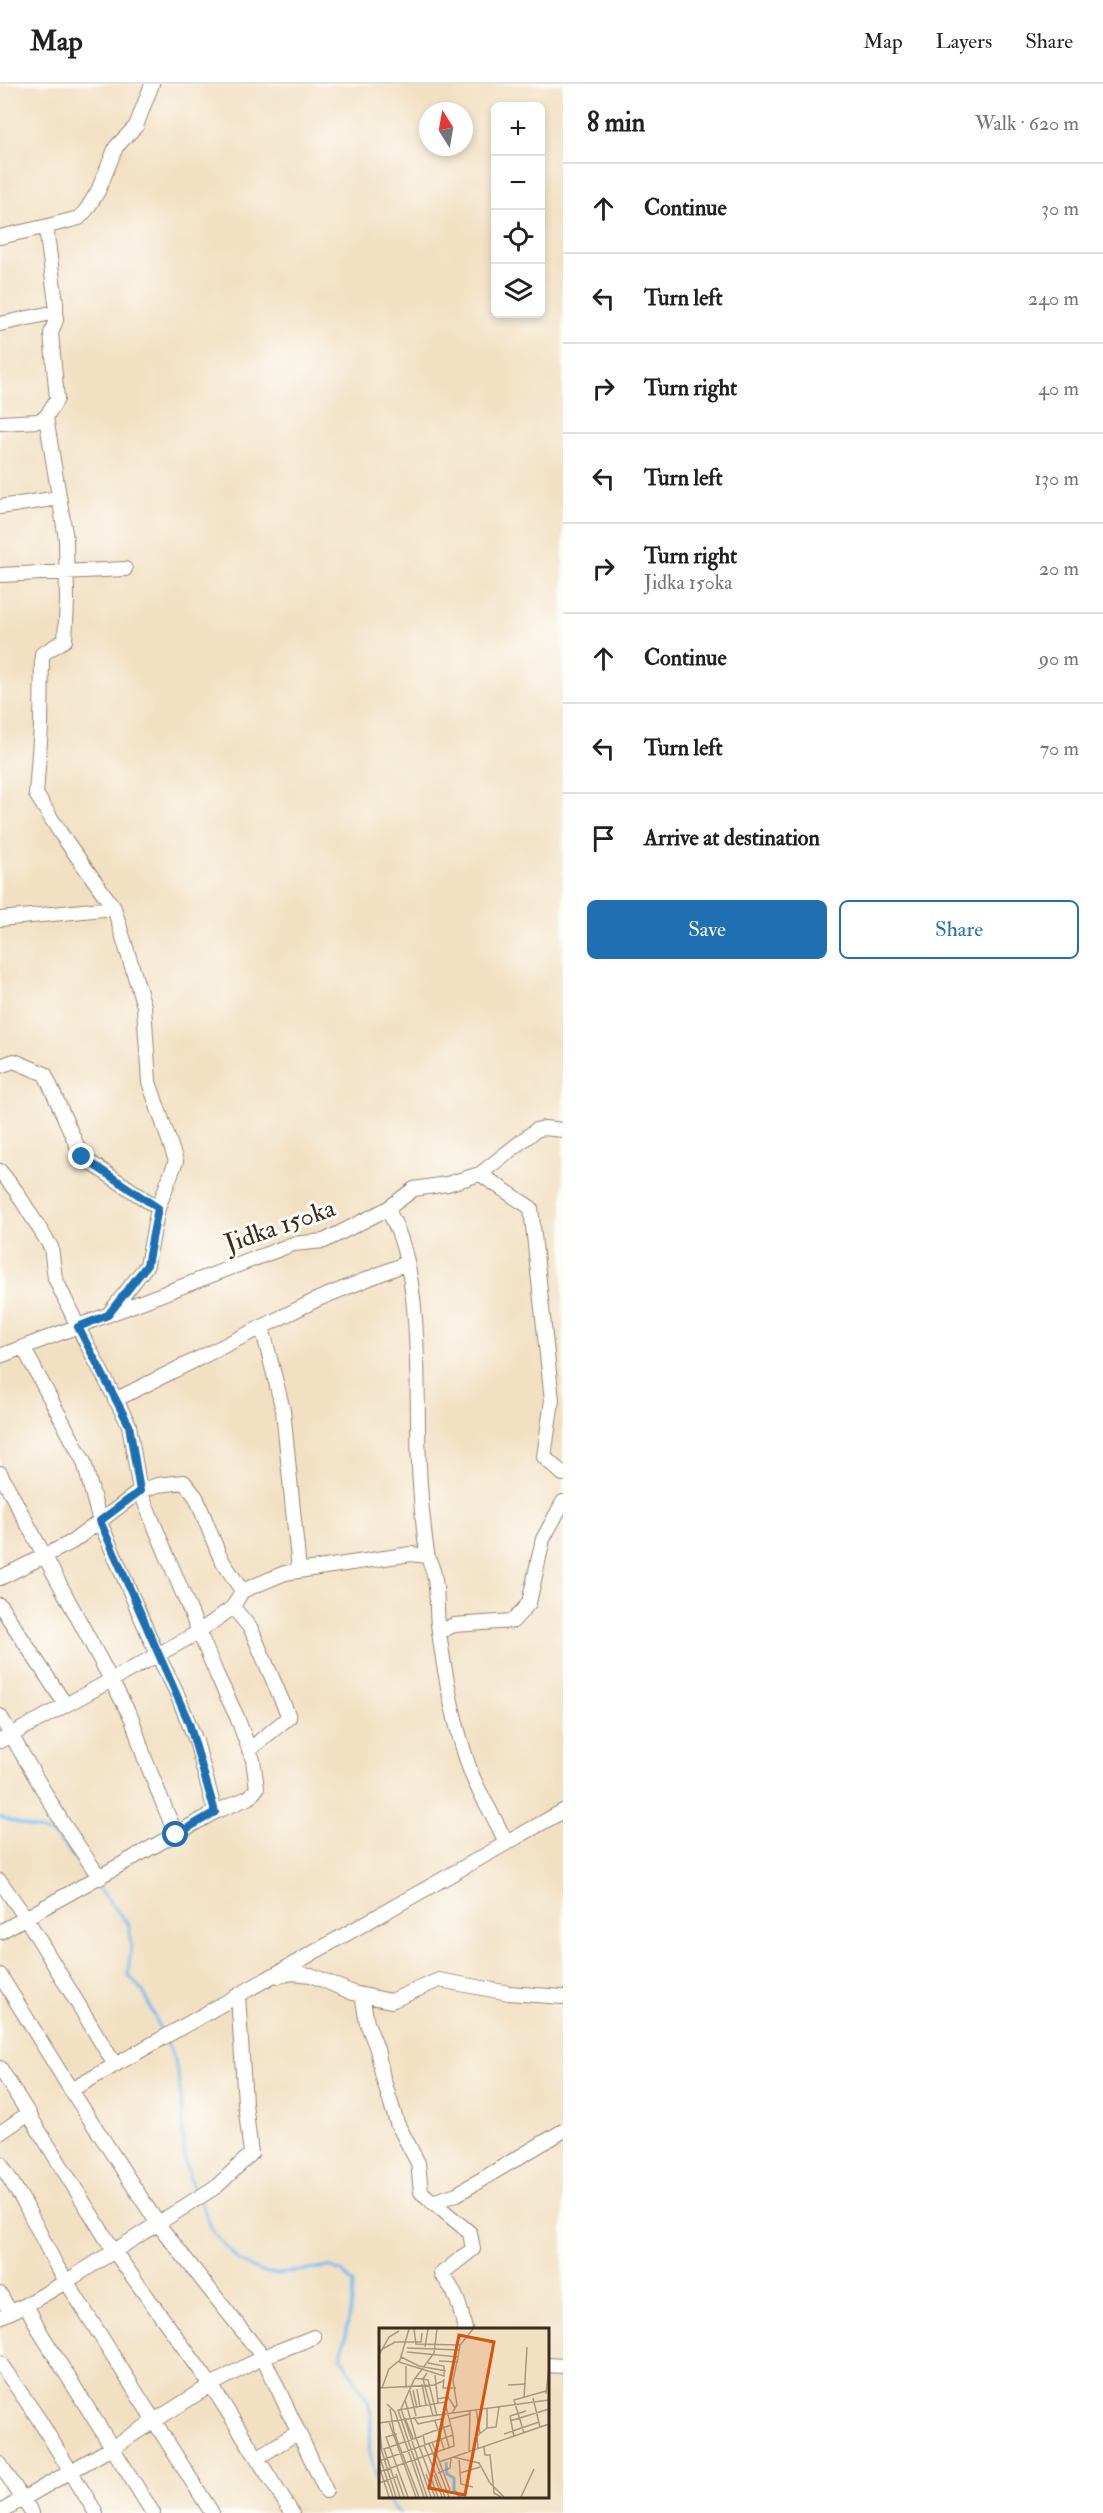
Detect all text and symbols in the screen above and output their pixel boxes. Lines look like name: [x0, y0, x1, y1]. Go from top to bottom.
text: Map: [30, 24, 83, 59]
text: Map: [863, 28, 903, 55]
text: Layers: [936, 28, 992, 55]
text: Share: [1025, 28, 1073, 55]
north arrow: [419, 102, 473, 156]
map controls: [491, 102, 545, 318]
button: +: [491, 102, 545, 156]
text: 8 min: [587, 107, 645, 139]
text: Walk · 620 m: [975, 111, 1079, 136]
button: −: [491, 156, 545, 210]
icon: ahead: [587, 192, 620, 225]
text: Continue: [644, 194, 727, 222]
text: 30 m: [1041, 196, 1079, 221]
button: locate: [491, 210, 545, 264]
button: layers: [491, 264, 545, 318]
icon: left: [587, 282, 620, 315]
text: Turn left: [644, 284, 723, 312]
text: 240 m: [1028, 286, 1079, 311]
icon: right: [587, 372, 620, 405]
text: Turn right: [644, 374, 737, 402]
text: 40 m: [1038, 376, 1079, 401]
icon: left: [587, 462, 620, 495]
text: Turn left: [644, 464, 723, 492]
text: 130 m: [1034, 466, 1079, 491]
text: Turn right: [644, 542, 737, 570]
icon: right: [587, 552, 620, 585]
text: 20 m: [1039, 556, 1079, 581]
text: Jidka 150ka: [644, 570, 732, 595]
icon: ahead: [587, 642, 620, 675]
text: Continue: [644, 644, 727, 672]
text: 90 m: [1039, 646, 1079, 671]
icon: left: [587, 732, 620, 765]
text: Turn left: [644, 734, 723, 762]
text: 70 m: [1040, 736, 1079, 761]
icon: arrive: [587, 822, 620, 855]
text: Arrive at destination: [644, 824, 820, 852]
button: Save: [587, 900, 827, 959]
button: Share: [839, 900, 1079, 959]
route end: [68, 1143, 94, 1169]
street label: Jidka 150ka: [219, 1192, 340, 1260]
route start: [162, 1821, 188, 1847]
inset map: [379, 2328, 548, 2498]

